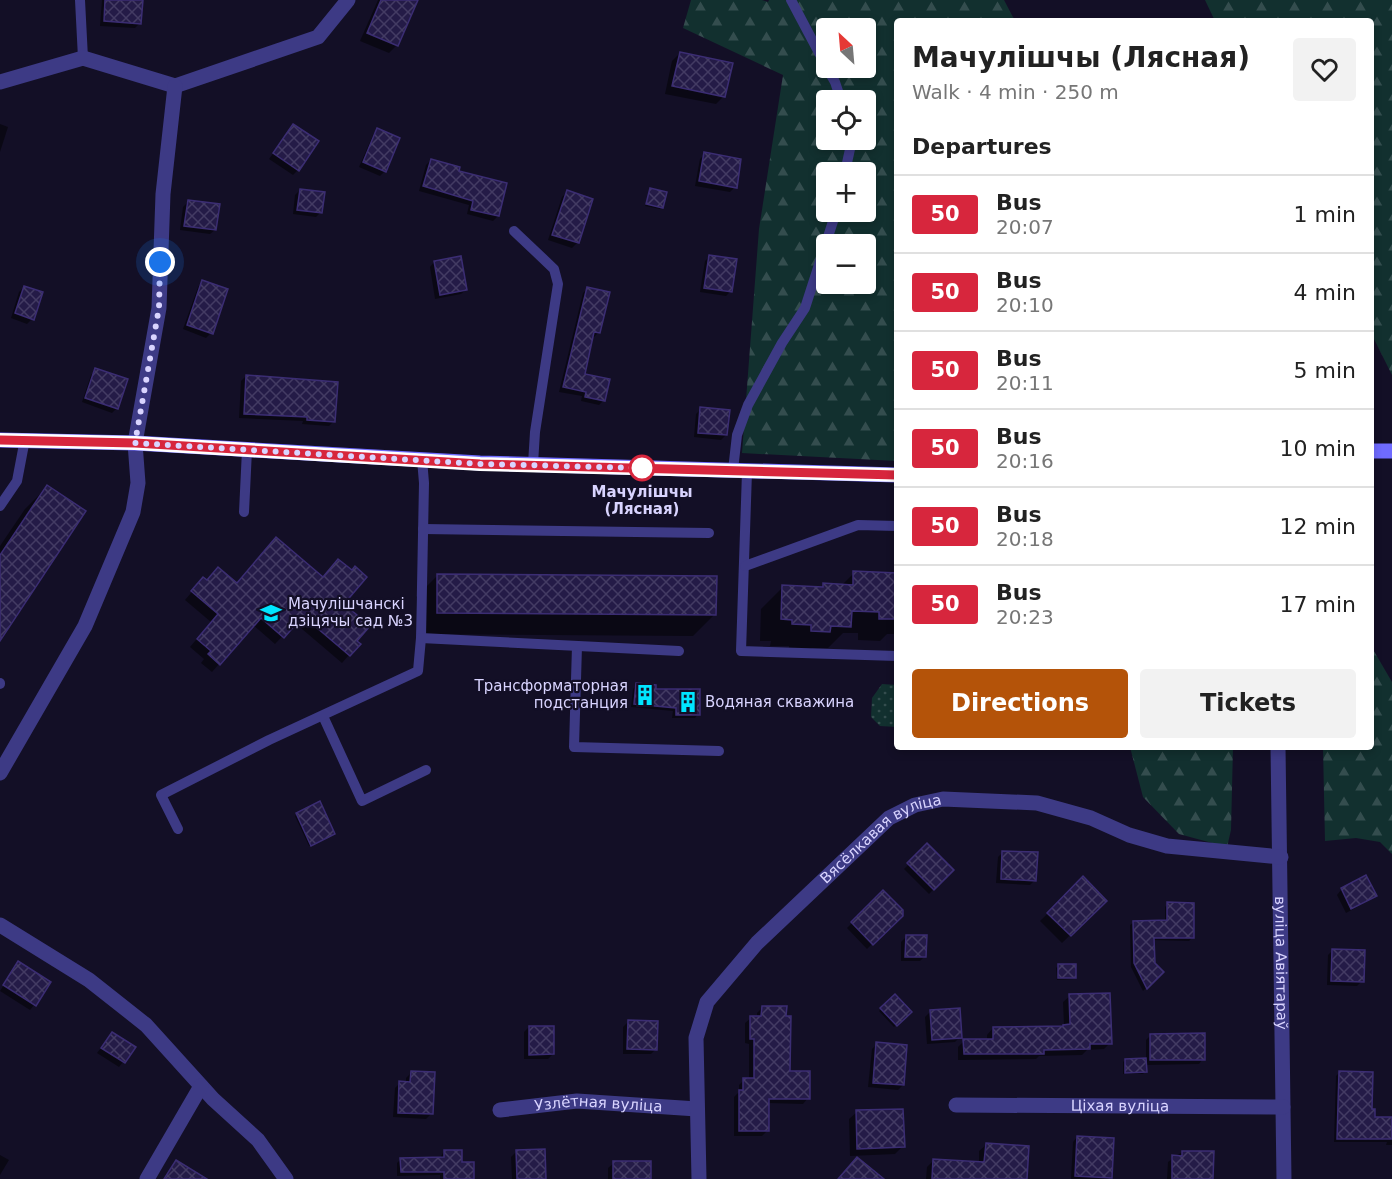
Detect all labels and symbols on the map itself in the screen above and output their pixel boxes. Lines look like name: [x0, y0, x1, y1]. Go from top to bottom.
north arrow: [816, 18, 876, 78]
your location: [145, 247, 175, 277]
marker: Мачулішчы (Лясная): [629, 455, 655, 481]
place label: Мачулішчы (Лясная): [591, 483, 693, 518]
place label: Мачулішчанскі дзіцячы сад №3: [288, 595, 413, 630]
school or university icon: Мачулішчанскі дзіцячы сад №3: [259, 601, 283, 625]
place label: Трансформаторная подстанция: [474, 677, 628, 712]
building icon: Трансформаторная подстанция: [633, 683, 657, 707]
building icon: Водяная скважина: [676, 690, 700, 714]
place label: Водяная скважина: [705, 693, 854, 711]
street label: Вясёлкавая вуліца: [816, 791, 943, 887]
street label: вуліца Авіятараў: [1271, 896, 1291, 1030]
street label: Узлётная вуліца: [533, 1092, 663, 1116]
street label: Ціхая вуліца: [1071, 1097, 1169, 1115]

